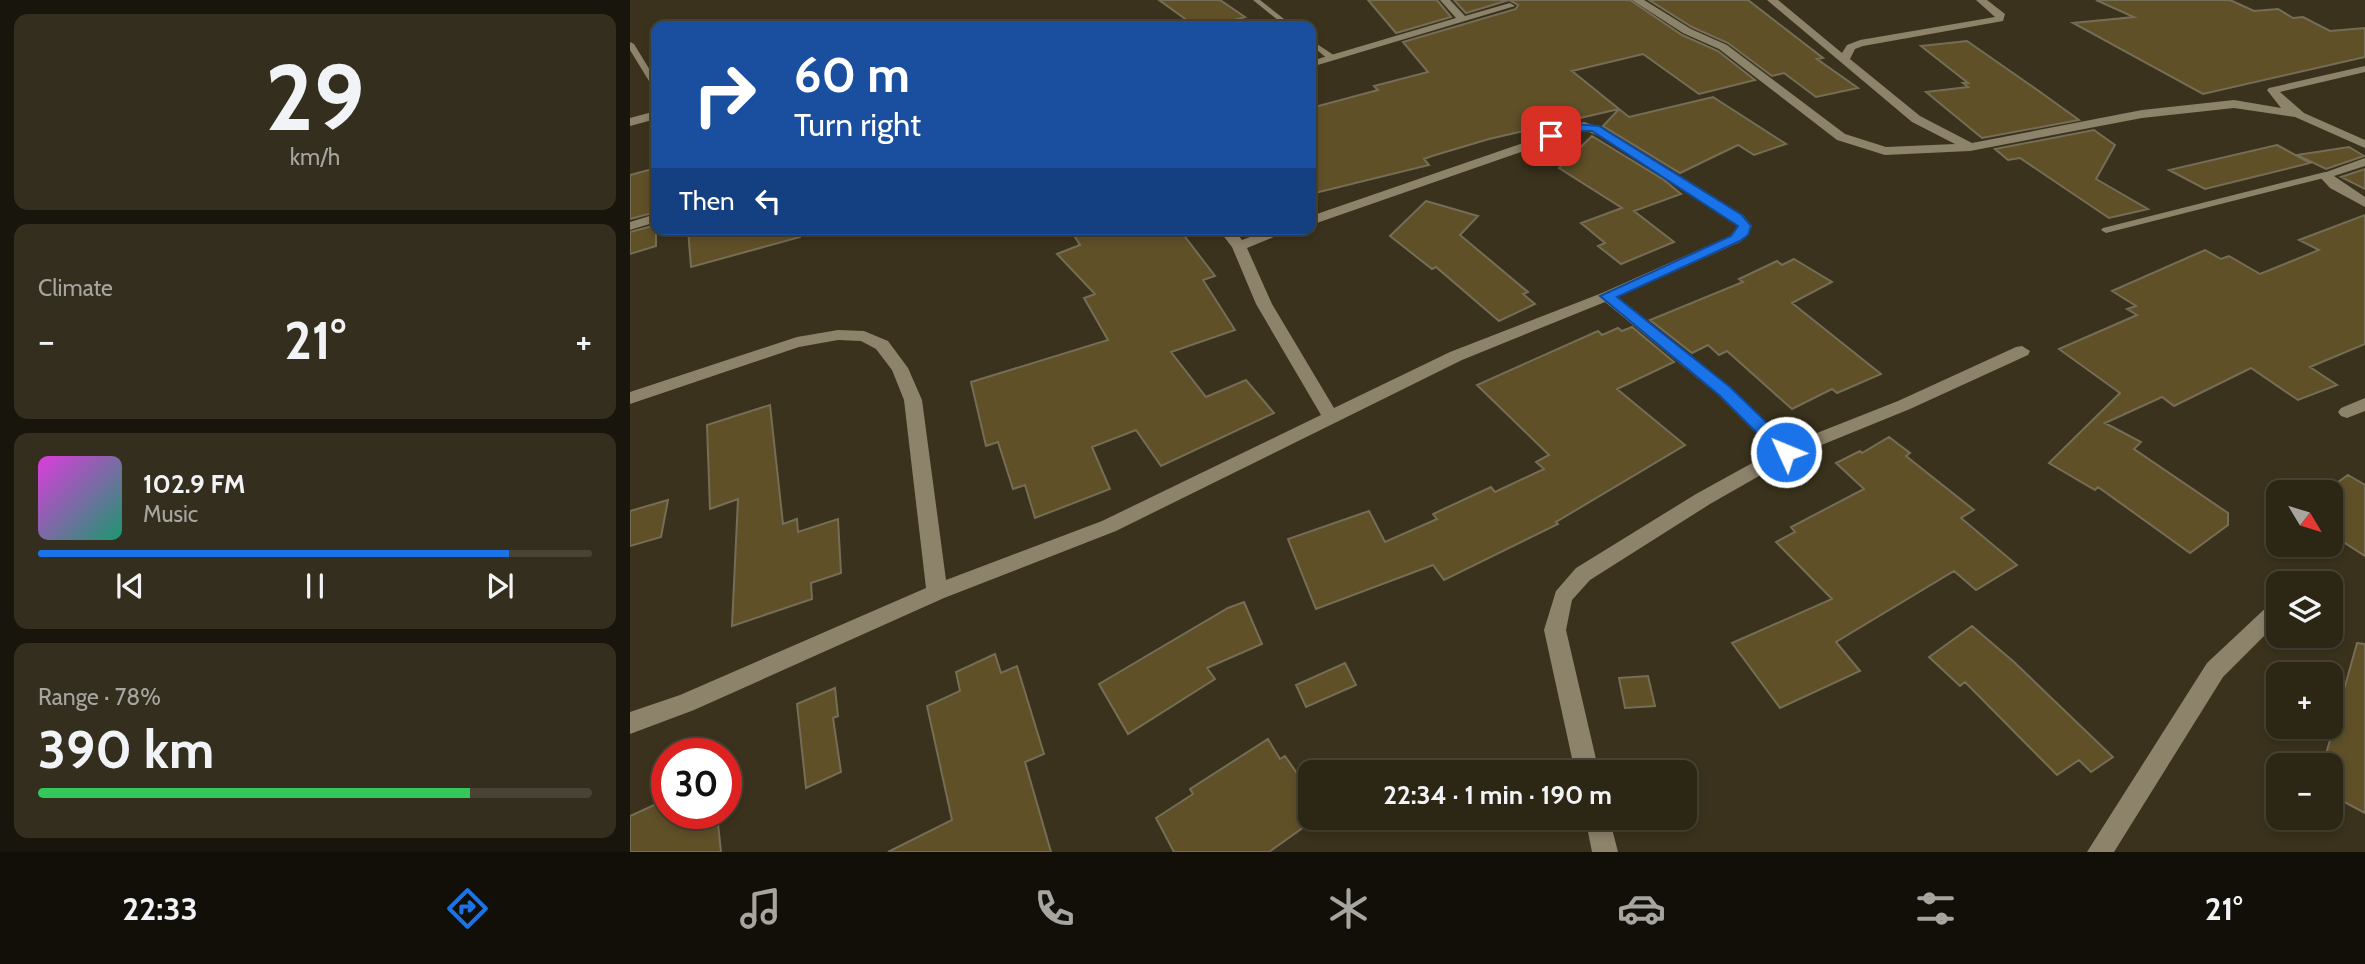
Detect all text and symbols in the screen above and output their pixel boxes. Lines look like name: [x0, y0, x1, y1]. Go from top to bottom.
text: 29: [265, 42, 365, 153]
text: 60 m: [794, 45, 910, 104]
icon: right: [679, 49, 770, 140]
text: Turn right: [794, 105, 921, 144]
pin: [1521, 106, 1581, 166]
icon: arrive: [1532, 117, 1570, 155]
text: km/h: [290, 143, 340, 171]
icon: left: [749, 182, 787, 220]
text: Then: [679, 185, 735, 217]
text: Climate: [38, 274, 113, 302]
text: 21°: [284, 309, 346, 372]
text: −: [38, 317, 55, 364]
text: +: [575, 317, 592, 364]
position arrow: [1749, 415, 1823, 489]
text: 102.9 FM: [143, 468, 245, 500]
north arrow: [2266, 480, 2343, 556]
map controls: [2266, 480, 2343, 830]
text: Music: [143, 500, 198, 528]
icon: previous: [111, 567, 149, 605]
icon: pause: [296, 567, 334, 605]
icon: next: [481, 567, 519, 605]
button: layers: [2266, 571, 2343, 648]
button: +: [2266, 662, 2343, 739]
text: Range · 78%: [38, 683, 161, 711]
text: 390 km: [38, 718, 214, 781]
speed limit sign: 30: [651, 738, 742, 829]
button: −: [2266, 753, 2343, 830]
text: 22:34 · 1 min · 190 m: [1383, 779, 1612, 811]
icon: directions: [443, 884, 492, 933]
icon: music: [736, 884, 785, 933]
icon: phone: [1030, 884, 1079, 933]
icon: climate: [1324, 884, 1373, 933]
icon: car: [1617, 884, 1666, 933]
icon: filters: [1911, 884, 1960, 933]
text: 22:33: [122, 889, 198, 928]
text: 21°: [2205, 889, 2243, 928]

